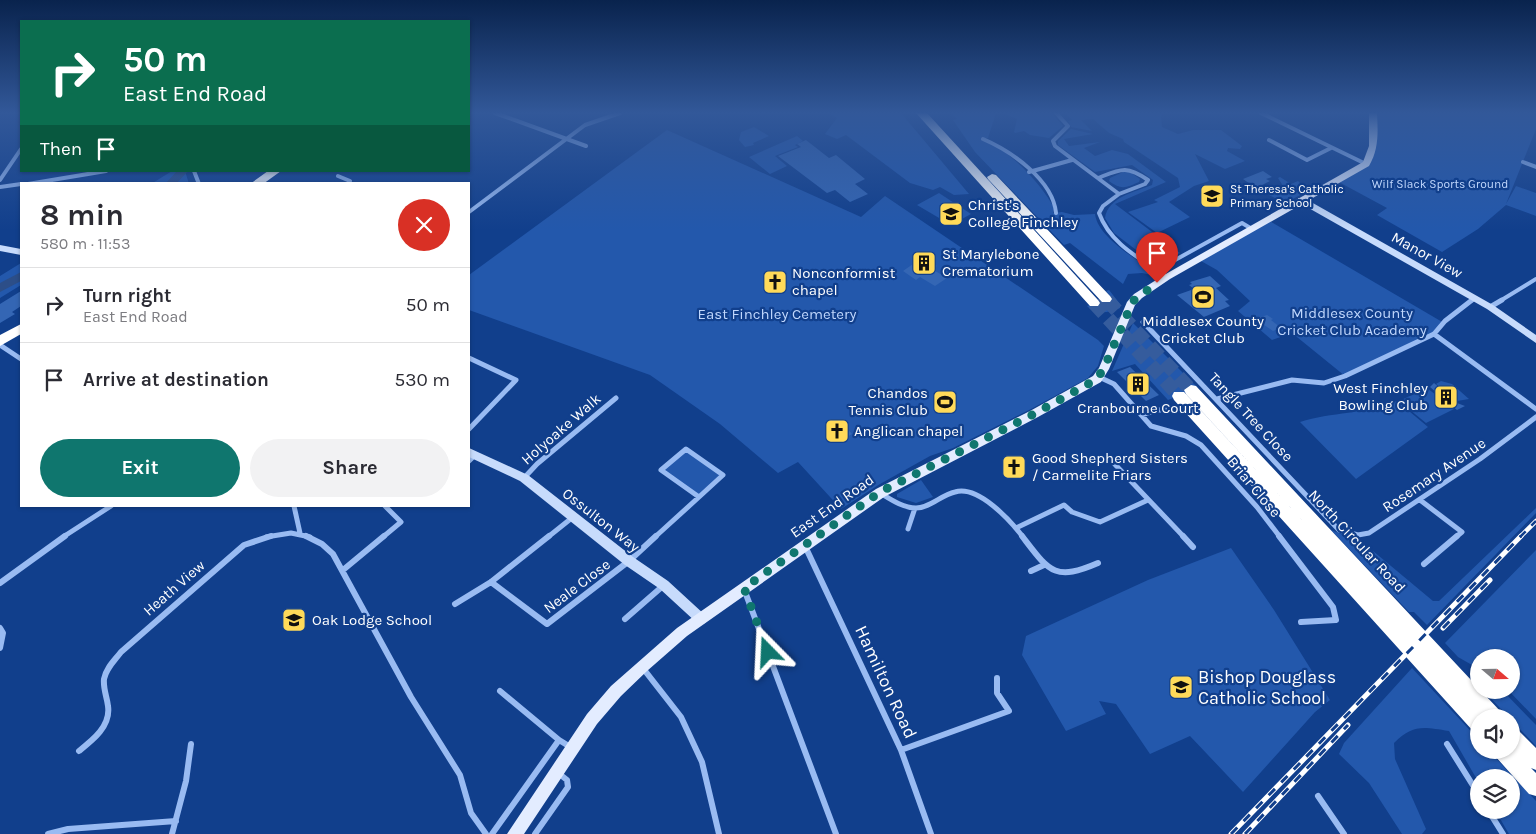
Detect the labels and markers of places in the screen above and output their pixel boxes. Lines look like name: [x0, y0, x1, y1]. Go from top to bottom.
place label: St Theresa's Catholic Primary School: [1230, 182, 1344, 210]
school or university icon: St Theresa's Catholic Primary School: [1199, 183, 1225, 209]
place label: Christ's College Finchley: [968, 196, 1078, 231]
school or university icon: Christ's College Finchley: [938, 201, 964, 227]
pin: [1136, 232, 1178, 283]
place label: St Marylebone Crematorium: [942, 245, 1039, 280]
building icon: St Marylebone Crematorium: [911, 250, 937, 276]
place label: Nonconformist chapel: [792, 264, 896, 299]
church icon: Nonconformist chapel: [762, 269, 788, 295]
sports icon: Middlesex County Cricket Club: [1190, 284, 1216, 310]
place label: Middlesex County Cricket Club: [1142, 312, 1264, 347]
building icon: Cranbourne Court: [1125, 371, 1151, 397]
place label: West Finchley Bowling Club: [1333, 379, 1428, 414]
place label: Chandos Tennis Club: [849, 384, 928, 419]
building icon: West Finchley Bowling Club: [1433, 384, 1459, 410]
sports icon: Chandos Tennis Club: [932, 389, 958, 415]
place label: Cranbourne Court: [1077, 399, 1199, 417]
church icon: Anglican chapel: [824, 418, 850, 444]
place label: Anglican chapel: [854, 422, 963, 440]
place label: Good Shepherd Sisters / Carmelite Friars: [1032, 449, 1188, 484]
church icon: Good Shepherd Sisters / Carmelite Friars: [1001, 454, 1027, 480]
school or university icon: Oak Lodge School: [281, 607, 307, 633]
place label: Oak Lodge School: [312, 611, 432, 629]
place label: Bishop Douglass Catholic School: [1198, 666, 1336, 709]
school or university icon: Bishop Douglass Catholic School: [1168, 674, 1194, 700]

